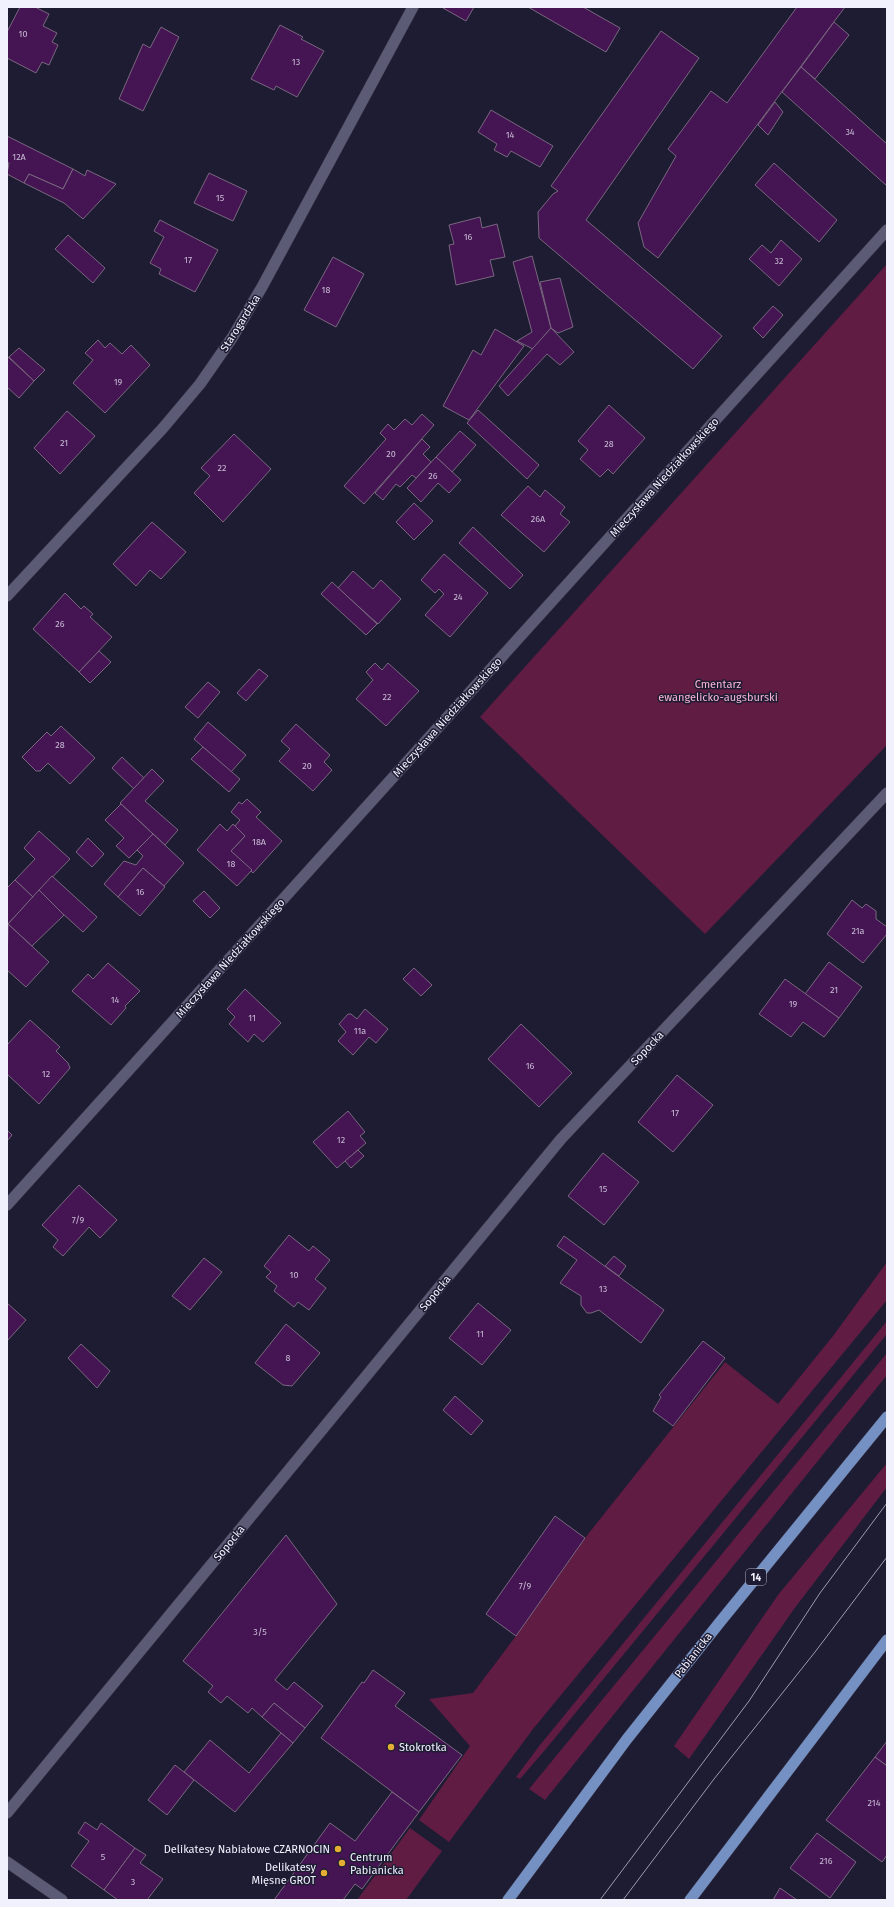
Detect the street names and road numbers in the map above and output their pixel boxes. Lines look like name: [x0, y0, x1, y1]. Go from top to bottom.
street label: Starogardzka: [218, 292, 263, 354]
street label: Mieczysława Niedziałkowskiego: [607, 415, 721, 540]
street label: Mieczysława Niedziałkowskiego: [390, 655, 504, 780]
street label: Mieczysława Niedziałkowskiego: [173, 896, 287, 1021]
street label: Sopocka: [628, 1029, 666, 1068]
street label: Sopocka: [417, 1273, 454, 1314]
street label: Sopocka: [211, 1523, 248, 1564]
road number: 14: [746, 1569, 766, 1585]
street label: Pabianicka: [672, 1630, 715, 1680]

